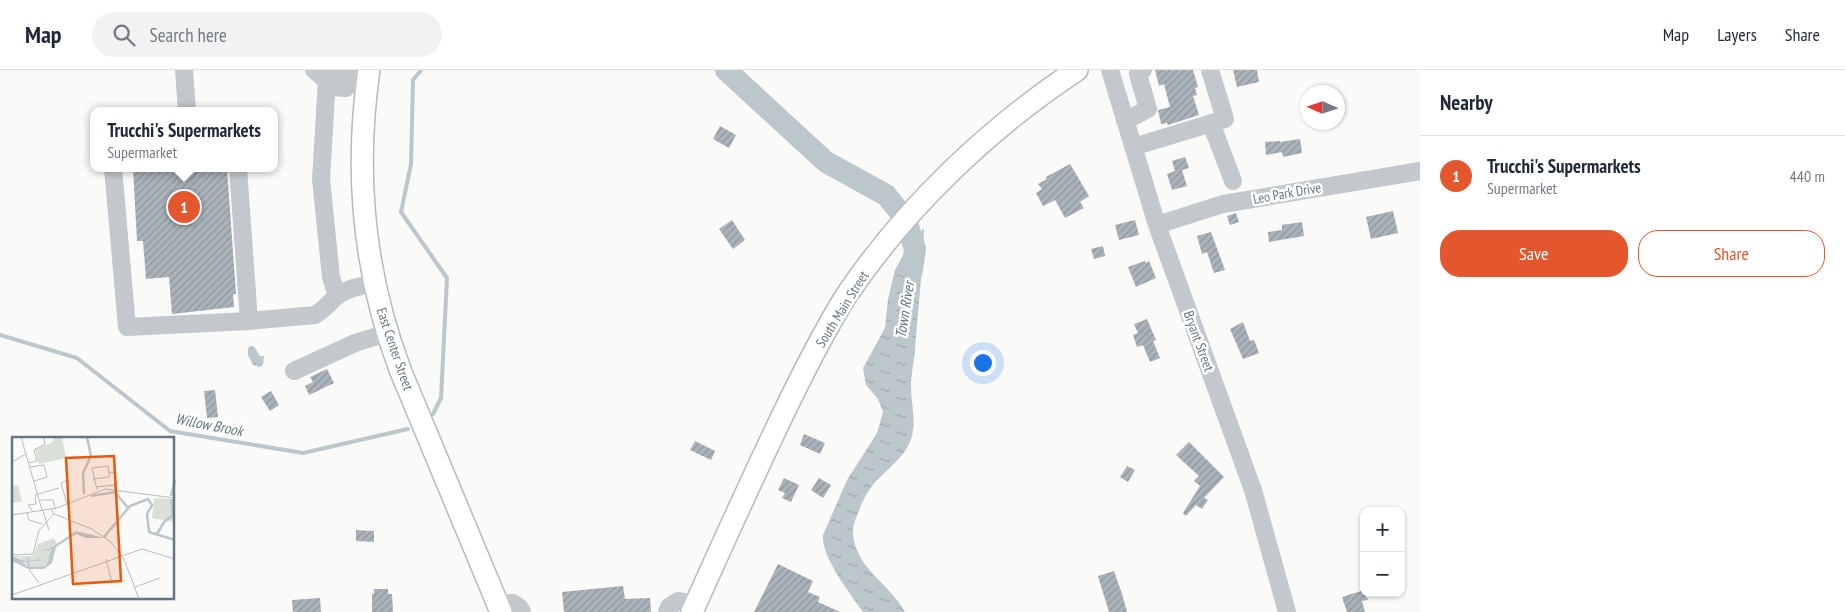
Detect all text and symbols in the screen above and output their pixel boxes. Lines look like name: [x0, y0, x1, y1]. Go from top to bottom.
search box: [92, 12, 442, 57]
text: Map: [25, 19, 62, 50]
icon: search: [110, 21, 138, 49]
text: Search here: [150, 23, 227, 47]
text: Map: [1663, 23, 1689, 46]
text: Layers: [1717, 23, 1757, 46]
text: Share: [1785, 23, 1820, 46]
north arrow: [1300, 85, 1345, 130]
text: Nearby: [1440, 89, 1493, 116]
popup: [90, 107, 278, 172]
text: Trucchi's Supermarkets: [107, 118, 261, 142]
text: Supermarket: [107, 142, 177, 162]
text: Trucchi's Supermarkets: [1487, 154, 1641, 178]
text: 1: [1452, 166, 1460, 186]
text: 440 m: [1790, 166, 1825, 186]
street label: Leo Park Drive: [1252, 178, 1323, 208]
text: Supermarket: [1487, 178, 1557, 198]
pin: 1: [168, 188, 200, 226]
button: Save: [1440, 230, 1628, 277]
button: Share: [1638, 230, 1825, 277]
street label: South Main Street: [811, 267, 873, 351]
water label: Town River: [891, 279, 919, 339]
street label: East Center Street: [372, 305, 418, 393]
street label: Bryant Street: [1180, 308, 1218, 374]
your location: [970, 350, 996, 376]
water label: Willow Brook: [174, 409, 247, 441]
inset map: [12, 437, 175, 600]
map controls: [1360, 507, 1405, 597]
button: +: [1360, 507, 1405, 552]
button: −: [1360, 552, 1405, 597]

